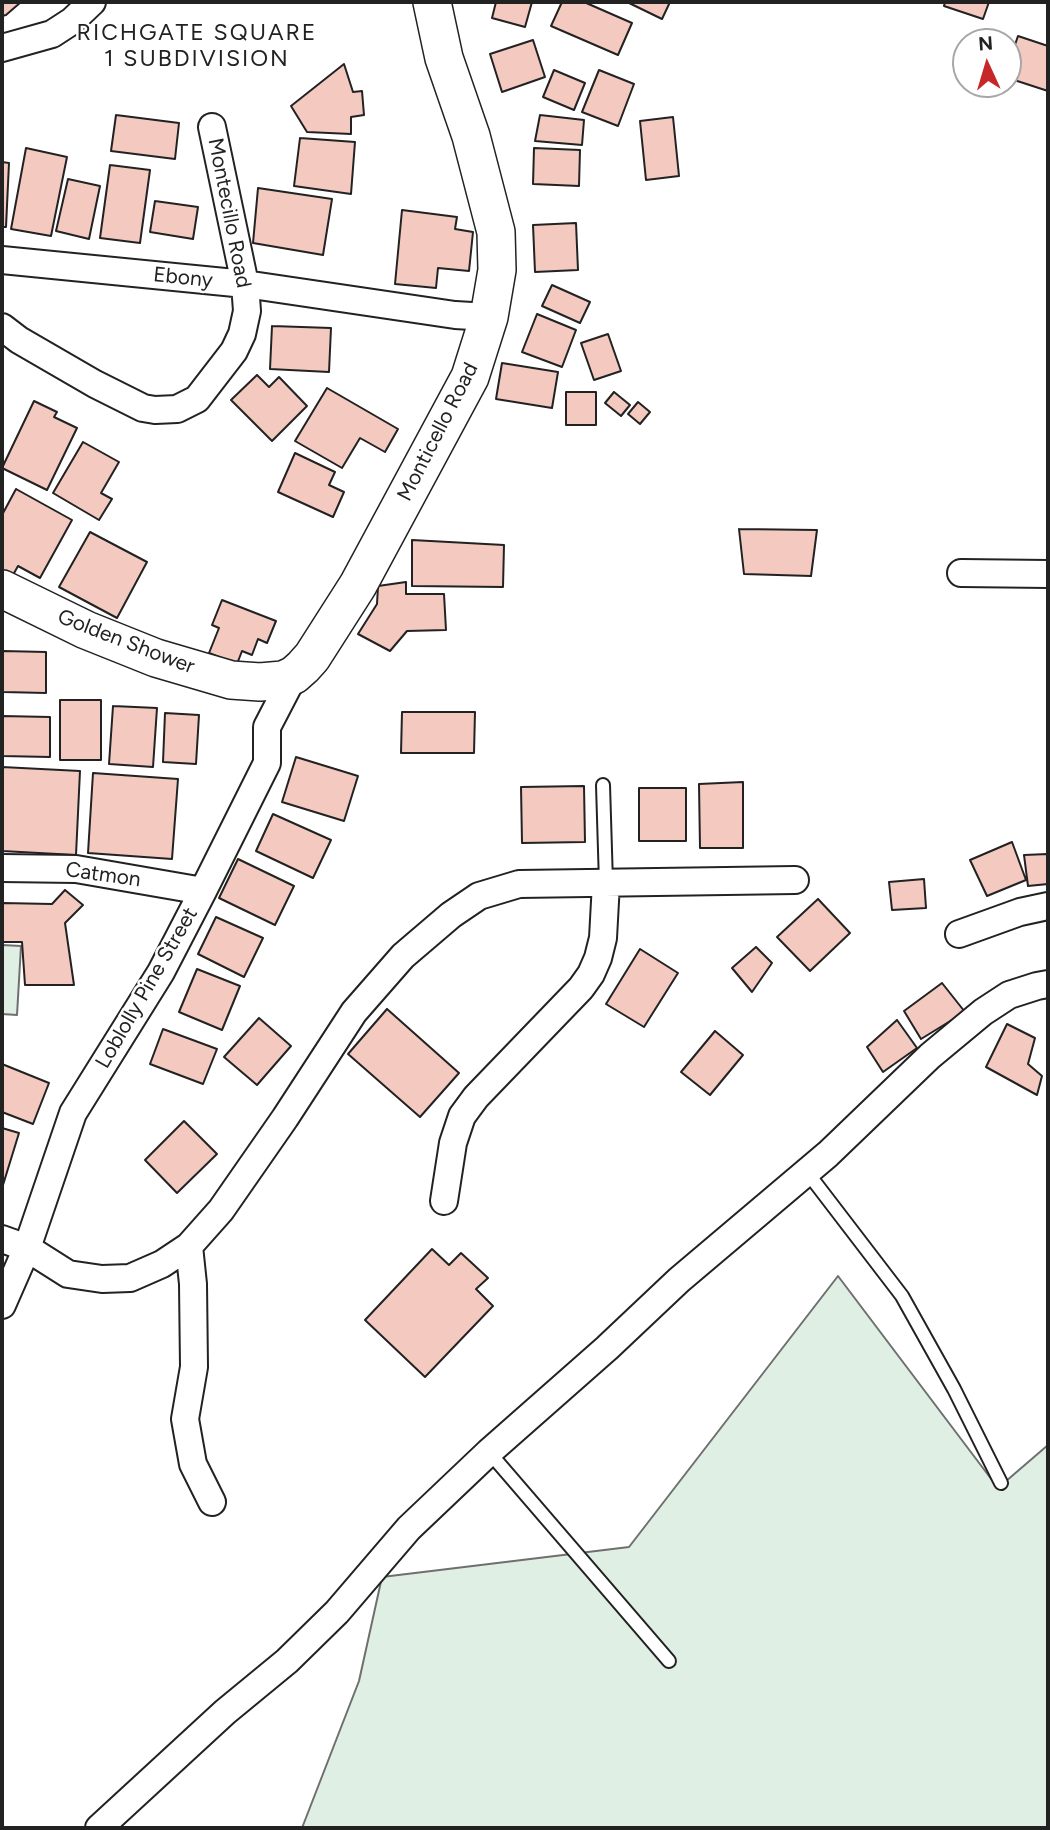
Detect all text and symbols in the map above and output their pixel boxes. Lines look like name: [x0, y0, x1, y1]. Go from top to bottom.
district label: RICHGATE SQUARE 1 SUBDIVISION: [78, 19, 316, 73]
north arrow: [952, 28, 1022, 98]
text: N: [978, 32, 994, 56]
street label: Montecillo Road: [202, 136, 256, 290]
street label: Ebony: [152, 262, 214, 294]
street label: Monticello Road: [392, 358, 484, 506]
street label: Golden Shower: [54, 604, 198, 680]
street label: Catmon: [64, 857, 142, 893]
street label: Loblolly Pine Street: [91, 903, 203, 1073]

